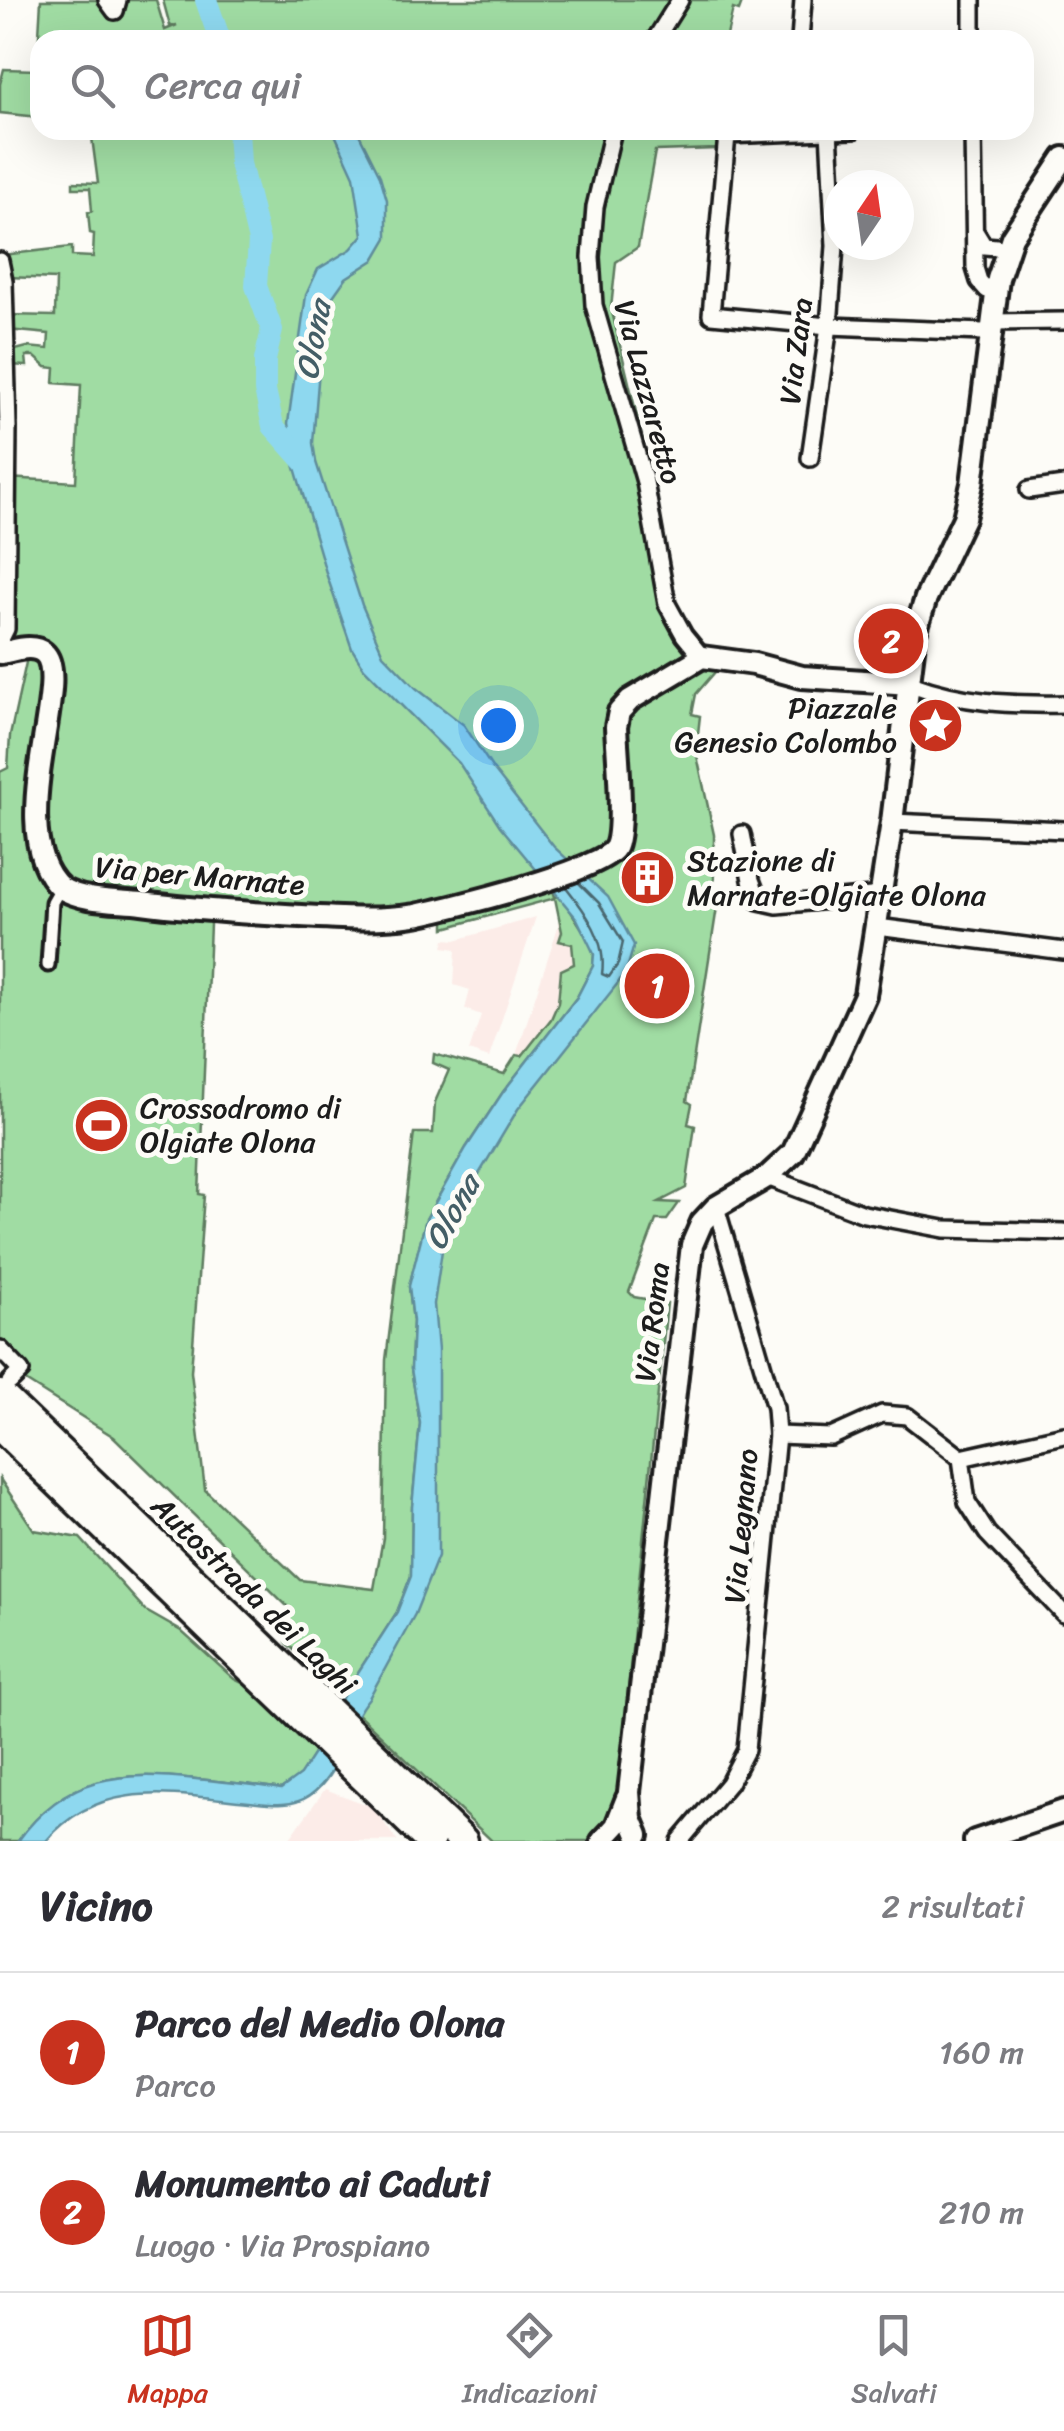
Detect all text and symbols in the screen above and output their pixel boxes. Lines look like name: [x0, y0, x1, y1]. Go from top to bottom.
search box: [30, 30, 1034, 140]
text: Cerca qui: [145, 52, 301, 119]
icon: search: [65, 58, 120, 113]
north arrow: [824, 170, 914, 260]
water label: Olona: [279, 292, 349, 384]
street label: Via Lazzaretto: [597, 294, 699, 490]
street label: Via Zara: [763, 295, 829, 407]
pin: 2: [858, 604, 924, 678]
place label: Piazzale Genesio Colombo: [675, 681, 897, 769]
place icon: Piazzale Genesio Colombo: [906, 695, 966, 755]
your location: [473, 700, 524, 751]
place label: Stazione di Marnate-Olgiate Olona: [687, 834, 987, 922]
street label: Via per Marnate: [93, 840, 307, 912]
building icon: Stazione di Marnate-Olgiate Olona: [618, 848, 678, 908]
pin: 1: [624, 948, 690, 1024]
place label: Crossodromo di Olgiate Olona: [140, 1081, 342, 1169]
sports icon: Crossodromo di Olgiate Olona: [71, 1095, 131, 1155]
water label: Olona: [408, 1160, 499, 1261]
street label: Via Roma: [618, 1259, 686, 1385]
street label: Via Legnano: [707, 1446, 775, 1606]
street label: Autostrada dei Laghi: [137, 1481, 372, 1710]
text: Vicino: [40, 1869, 153, 1943]
text: 2 risultati: [881, 1878, 1024, 1935]
text: Parco del Medio Olona: [135, 1990, 504, 2057]
text: 1: [66, 2024, 79, 2081]
text: 160 m: [939, 2024, 1024, 2081]
text: Parco: [135, 2057, 216, 2114]
text: Monumento ai Caduti: [135, 2150, 490, 2217]
text: 2: [63, 2184, 82, 2241]
text: 210 m: [939, 2184, 1024, 2241]
text: Luogo · Via Prospiano: [135, 2217, 430, 2274]
tab: Mappa: [127, 2308, 208, 2417]
tab: Indicazioni: [462, 2308, 597, 2417]
tab: Salvati: [851, 2308, 937, 2417]

